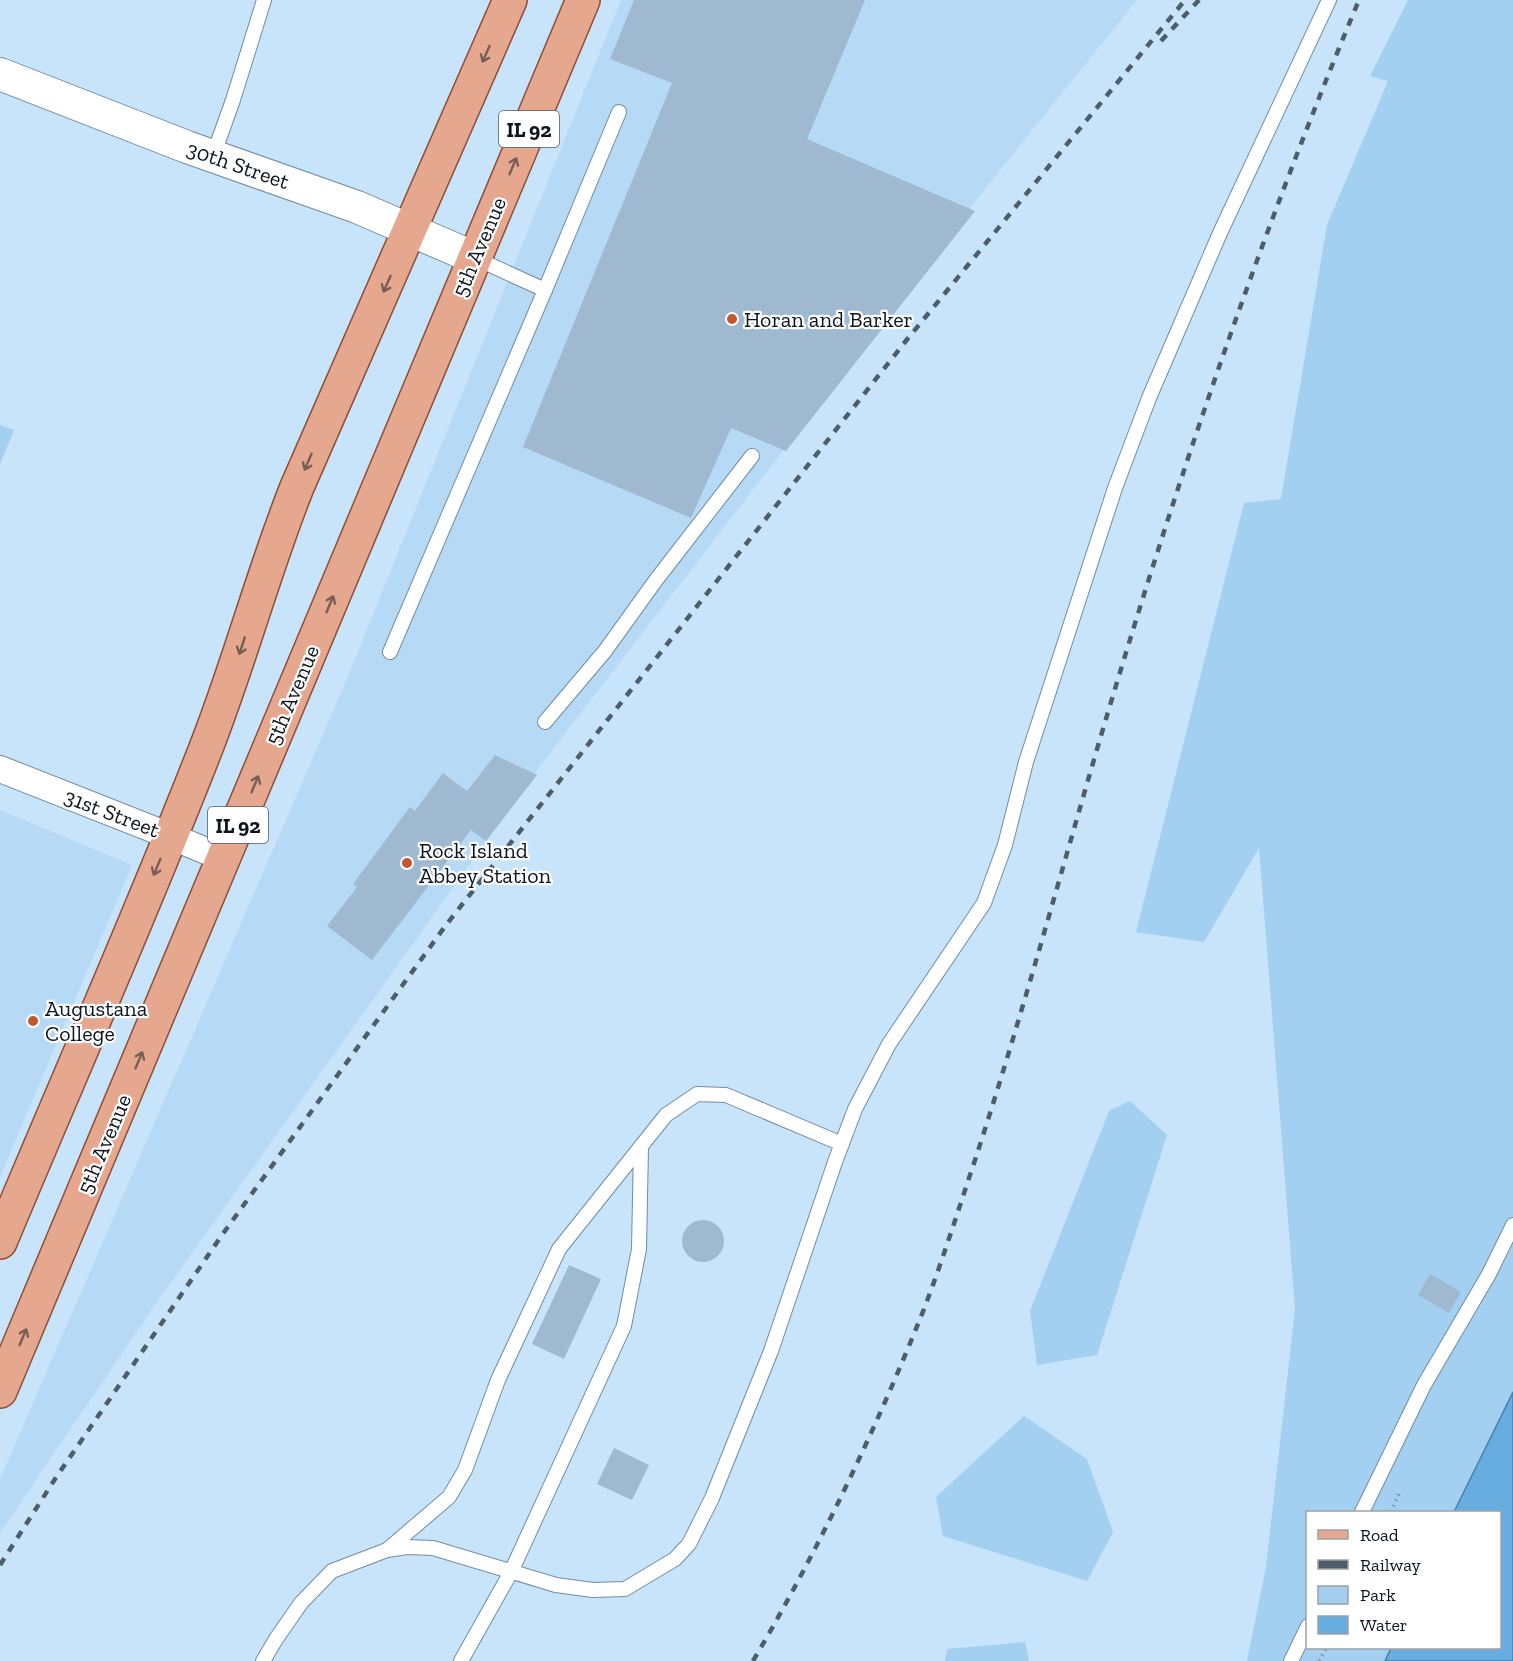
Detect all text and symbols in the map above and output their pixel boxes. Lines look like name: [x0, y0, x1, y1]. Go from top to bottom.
one-way arrow: [480, 44, 491, 62]
road number: IL 92: [499, 111, 559, 147]
street label: 30th Street: [183, 135, 294, 195]
one-way arrow: [508, 157, 519, 175]
street label: 5th Avenue: [446, 193, 512, 301]
one-way arrow: [380, 274, 392, 292]
place label: Horan and Barker: [744, 306, 913, 333]
marker: Horan and Barker: [725, 312, 739, 326]
one-way arrow: [301, 453, 312, 471]
one-way arrow: [325, 595, 336, 613]
one-way arrow: [236, 636, 247, 655]
street label: 5th Avenue: [259, 641, 325, 749]
one-way arrow: [250, 775, 261, 793]
street label: 31st Street: [60, 782, 164, 844]
road number: IL 92: [208, 807, 268, 843]
place label: Rock Island Abbey Station: [419, 837, 552, 889]
marker: Rock Island Abbey Station: [400, 856, 414, 870]
one-way arrow: [151, 857, 163, 875]
place label: Augustana College: [45, 995, 148, 1047]
marker: Augustana College: [26, 1014, 40, 1028]
one-way arrow: [134, 1052, 145, 1070]
street label: 5th Avenue: [71, 1090, 137, 1198]
one-way arrow: [18, 1328, 29, 1347]
legend: [1306, 1511, 1501, 1649]
text: Road: [1360, 1524, 1399, 1546]
text: Railway: [1360, 1554, 1422, 1576]
text: Park: [1360, 1584, 1396, 1606]
text: Water: [1360, 1614, 1407, 1636]

